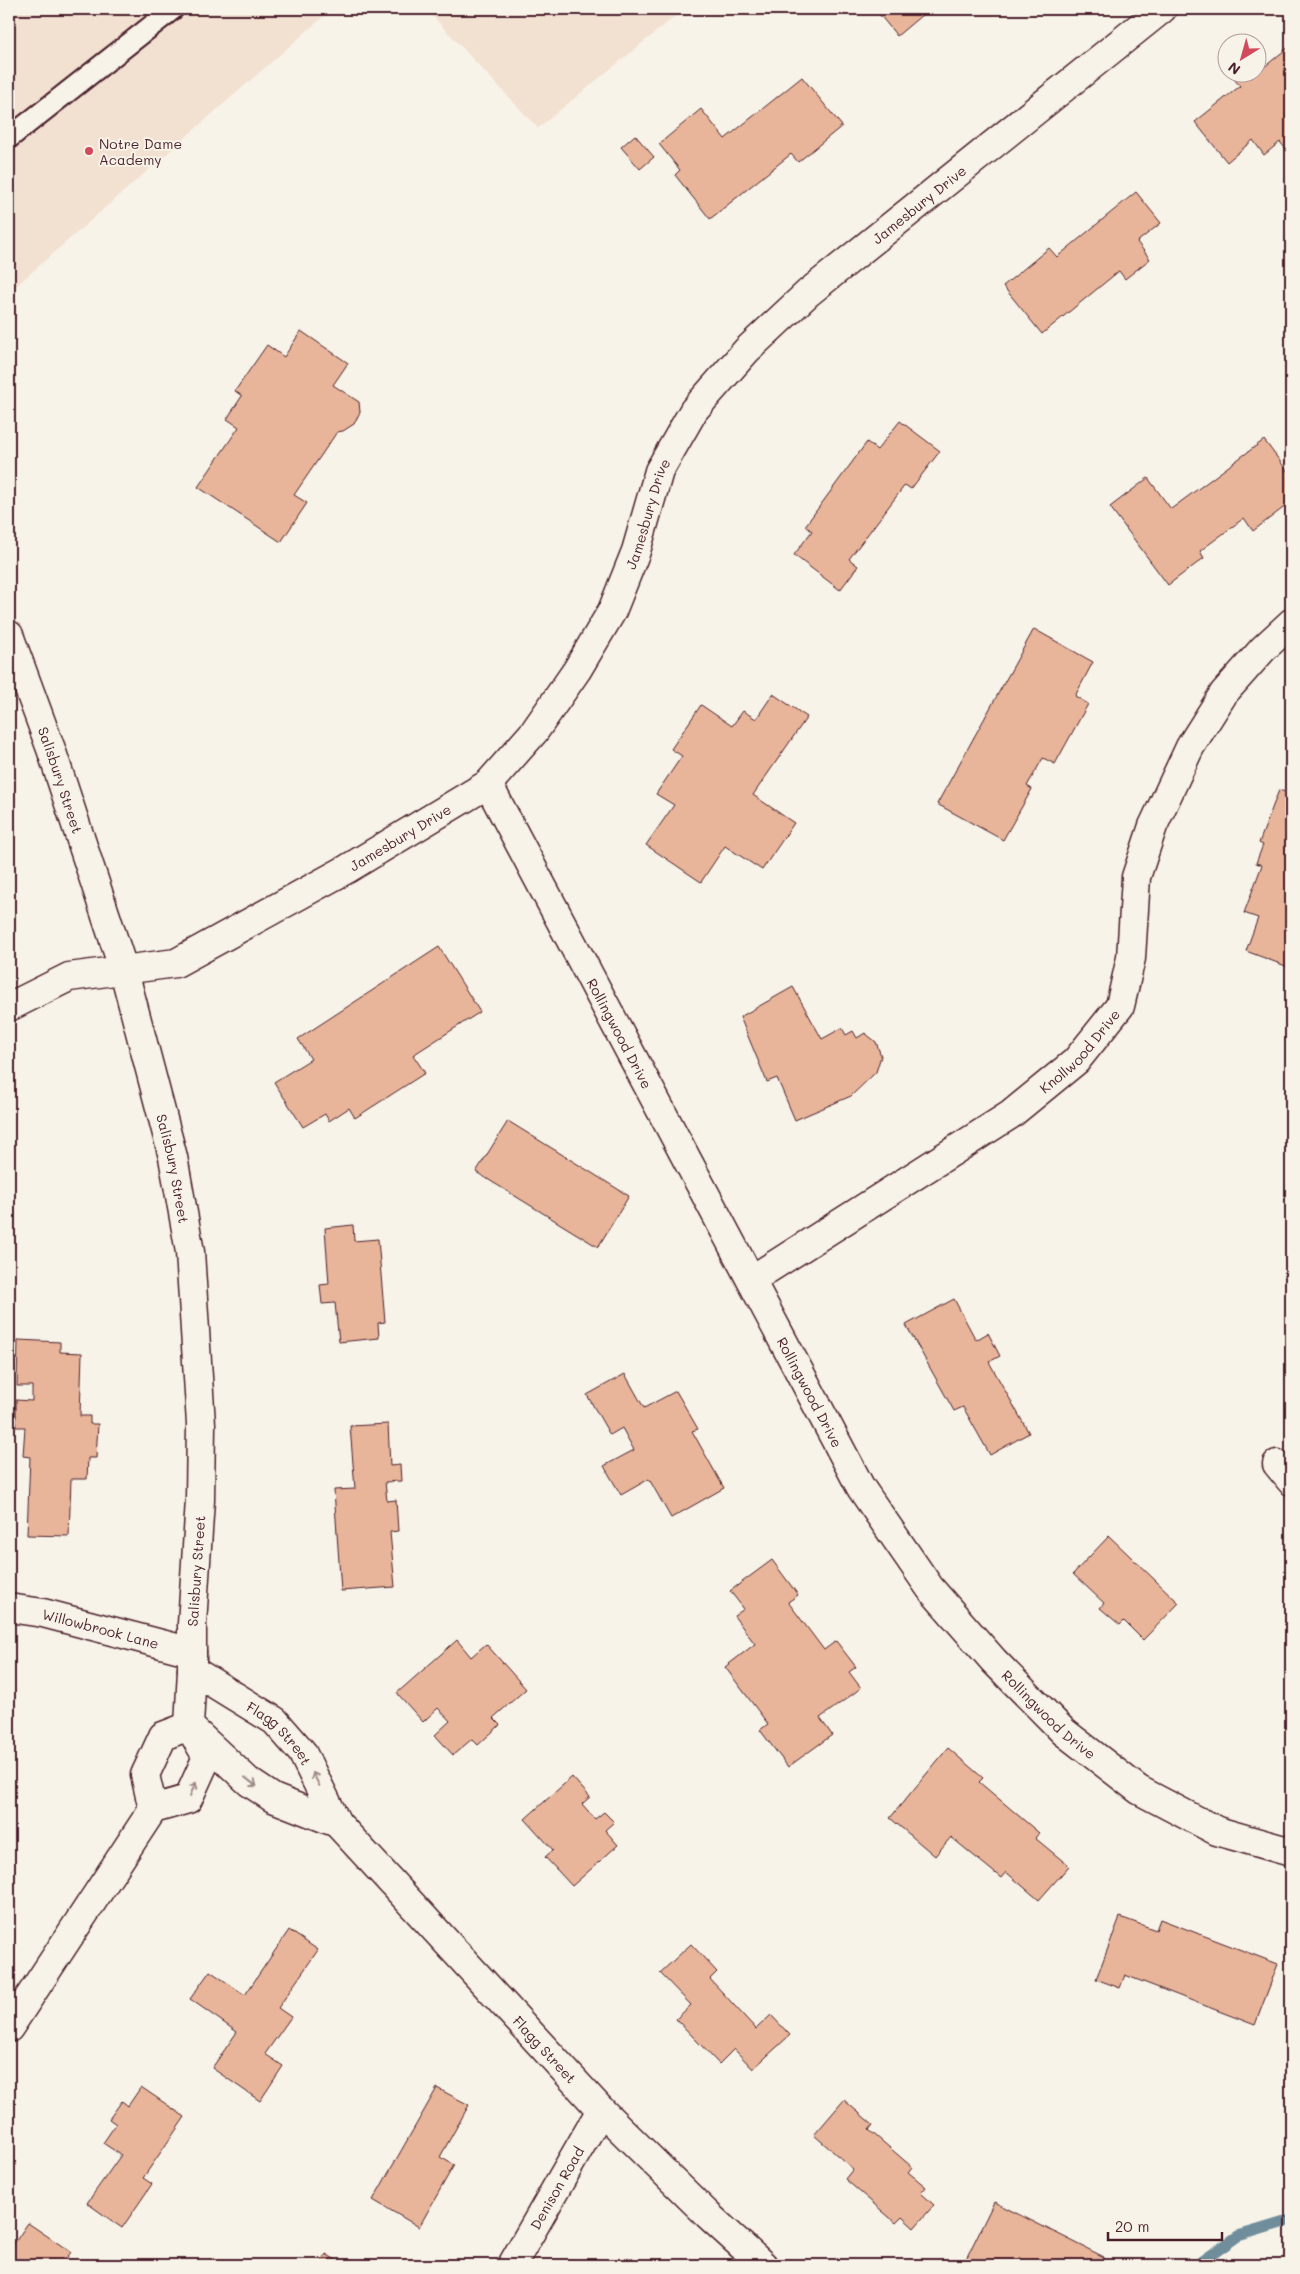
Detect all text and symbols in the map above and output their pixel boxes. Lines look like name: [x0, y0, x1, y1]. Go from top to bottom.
north arrow: [1218, 32, 1268, 82]
text: N: [1224, 58, 1244, 80]
place label: Notre Dame Academy: [99, 134, 182, 169]
marker: Notre Dame Academy: [83, 145, 95, 157]
street label: Jamesbury Drive: [868, 161, 970, 248]
street label: Jamesbury Drive: [620, 454, 674, 572]
street label: Salisbury Street: [34, 724, 88, 836]
street label: Jamesbury Drive: [346, 799, 454, 875]
street label: Rollingwood Drive: [583, 975, 657, 1092]
street label: Knollwood Drive: [1035, 1005, 1124, 1097]
street label: Salisbury Street: [153, 1112, 194, 1225]
street label: Rollingwood Drive: [773, 1333, 847, 1450]
street label: Salisbury Street: [183, 1515, 209, 1627]
street label: Willowbrook Lane: [40, 1604, 161, 1652]
street label: Rollingwood Drive: [998, 1665, 1100, 1763]
street label: Flagg Street: [244, 1697, 316, 1768]
one-way arrow: [311, 1772, 321, 1787]
one-way arrow: [244, 1777, 257, 1788]
one-way arrow: [189, 1782, 199, 1797]
street label: Flagg Street: [509, 2011, 581, 2087]
street label: Denison Road: [525, 2143, 588, 2233]
scale bar: [1108, 2209, 1221, 2241]
text: 20 m: [1115, 2216, 1149, 2236]

